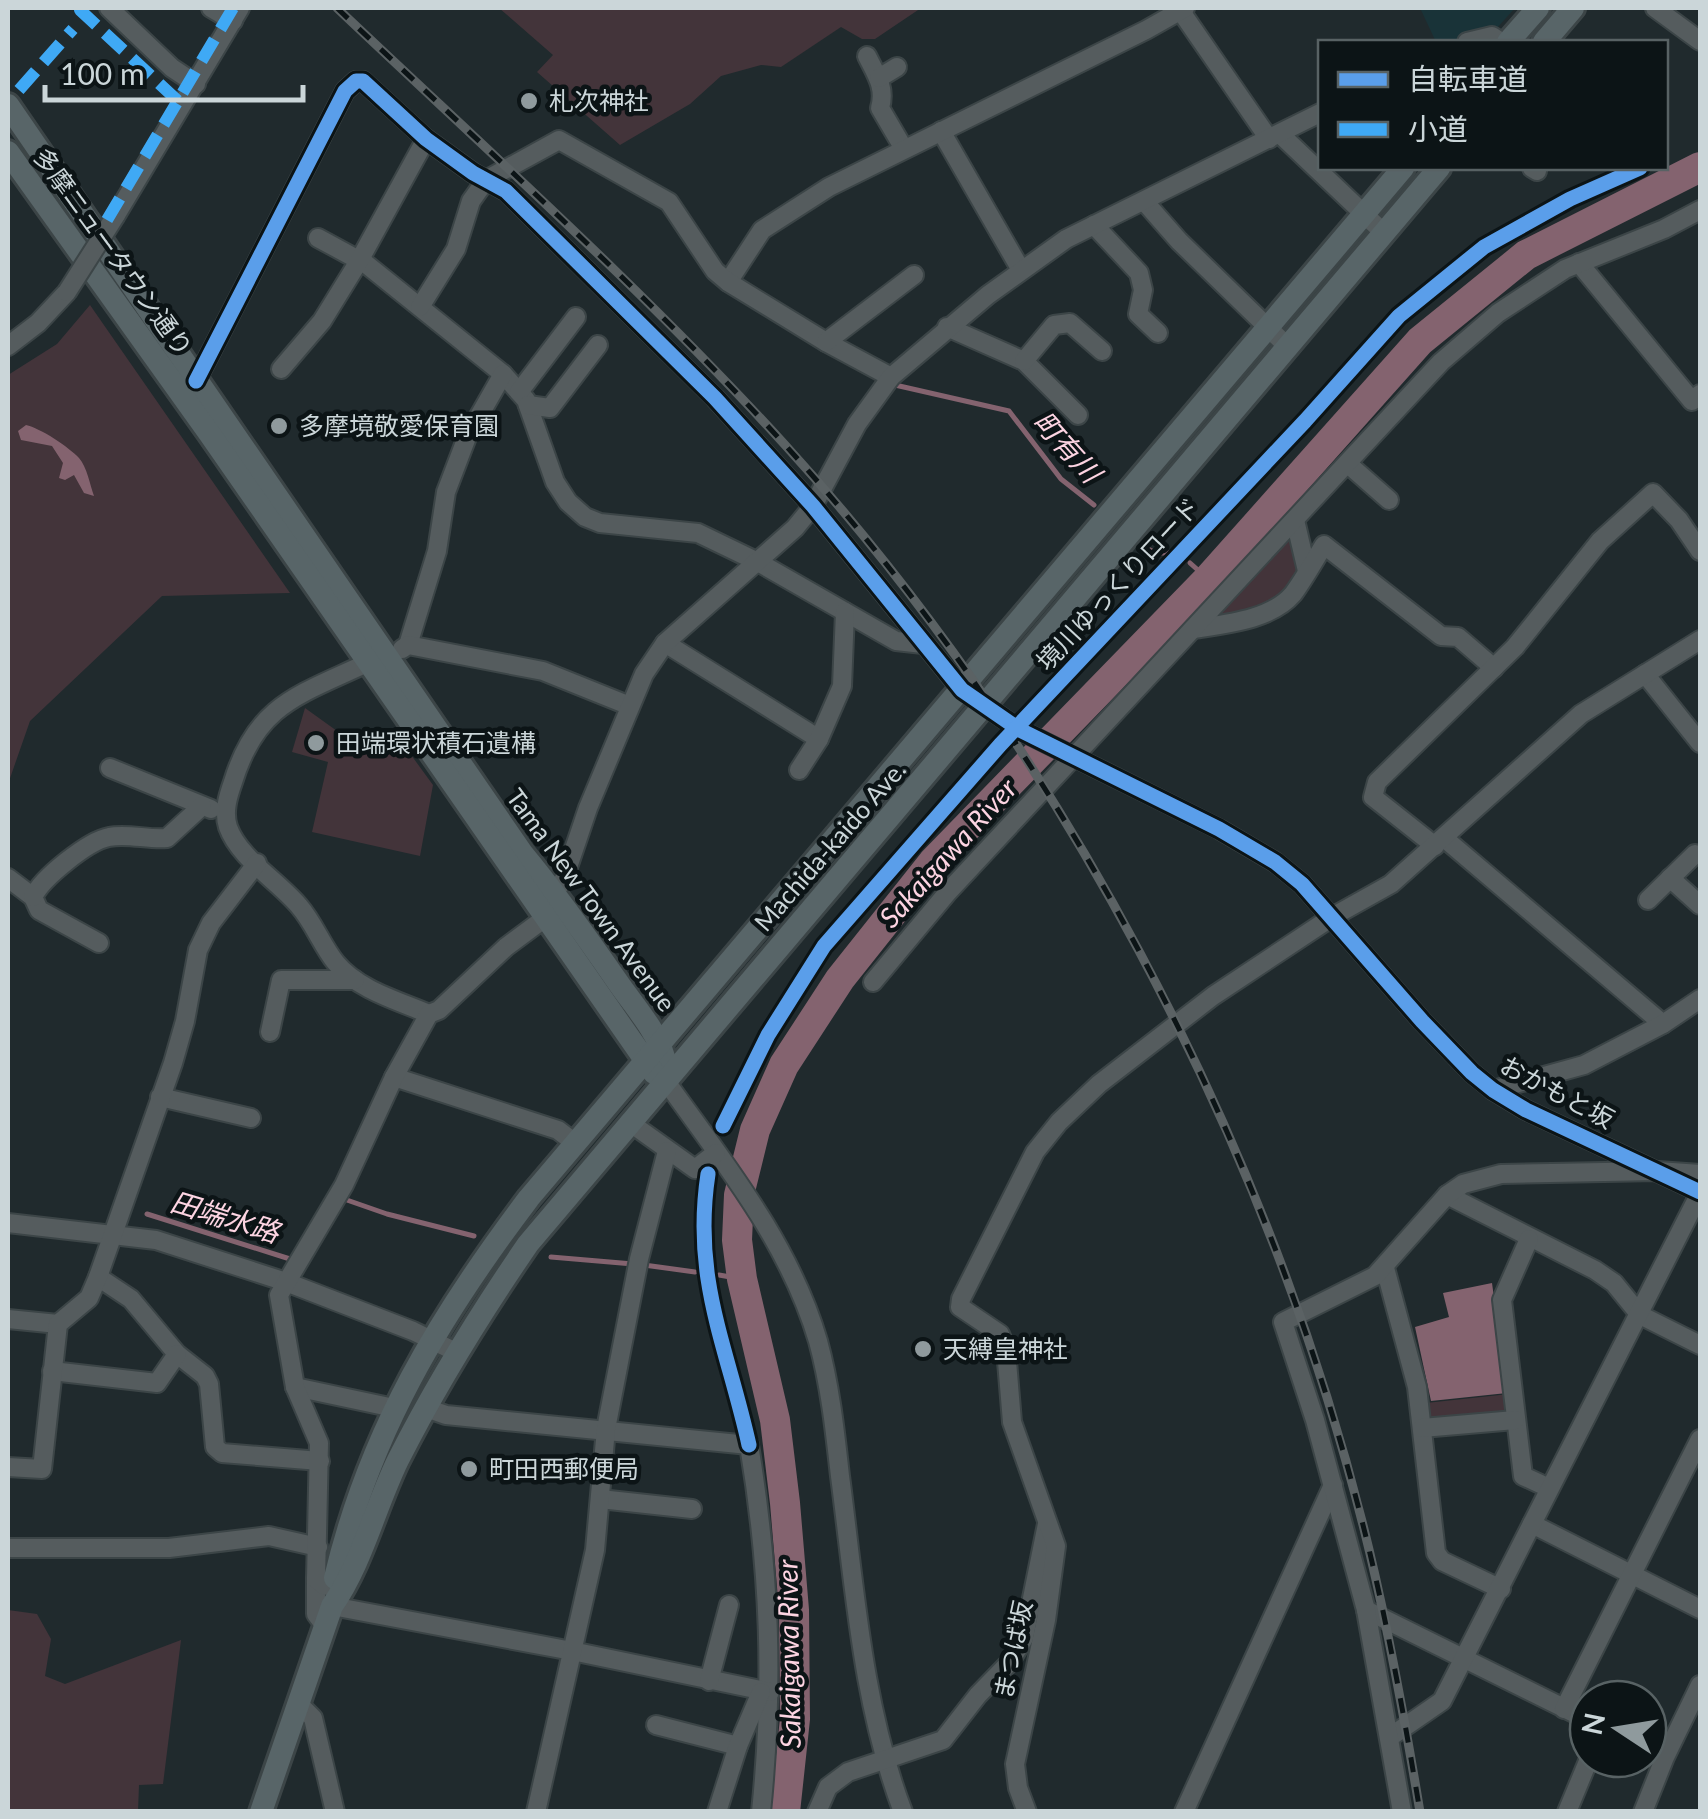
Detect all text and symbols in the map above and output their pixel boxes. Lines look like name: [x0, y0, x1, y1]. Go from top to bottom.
scale bar: [45, 40, 302, 102]
legend: [1318, 40, 1668, 170]
text: 100 m: [60, 55, 145, 91]
text: 自転車道: [1408, 60, 1528, 96]
place label: 札次神社: [549, 85, 649, 115]
marker: 札次神社: [518, 90, 540, 112]
text: 小道: [1408, 110, 1468, 146]
street label: 多摩ニュータウン通り: [28, 141, 199, 361]
water label: 町有川: [1027, 404, 1110, 491]
place label: 多摩境敬愛保育園: [299, 410, 499, 440]
marker: 多摩境敬愛保育園: [268, 415, 290, 437]
street label: 境川ゆっくりロード: [1030, 491, 1205, 676]
place label: 田端環状積石遺構: [336, 727, 536, 757]
marker: 田端環状積石遺構: [305, 732, 327, 754]
street label: Machida-kaido Ave.: [747, 754, 911, 936]
water label: Sakaigawa River: [871, 771, 1023, 934]
street label: Tama New Town Avenue: [501, 782, 683, 1017]
street label: おかもと坂: [1495, 1049, 1619, 1134]
water label: 田端水路: [167, 1183, 286, 1249]
place label: 天縛皇神社: [943, 1333, 1068, 1363]
marker: 天縛皇神社: [912, 1338, 934, 1360]
place label: 町田西郵便局: [489, 1453, 639, 1483]
marker: 町田西郵便局: [458, 1458, 480, 1480]
water label: Sakaigawa River: [769, 1559, 807, 1749]
street label: まつば坂: [987, 1598, 1037, 1702]
north arrow: [1568, 1679, 1668, 1779]
text: N: [1574, 1710, 1611, 1738]

